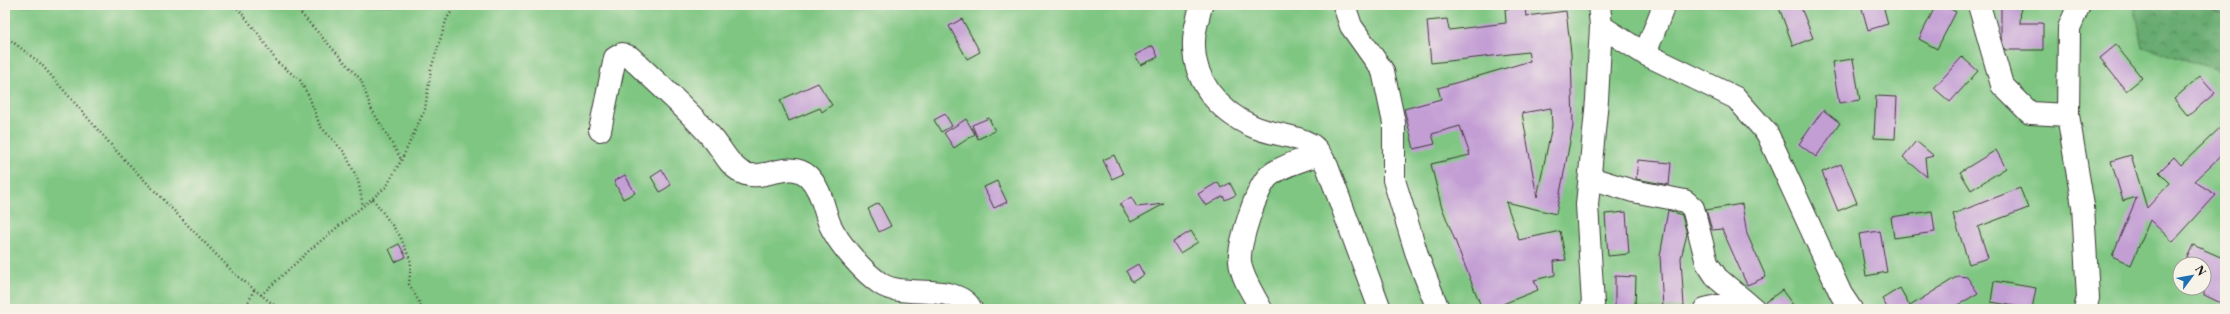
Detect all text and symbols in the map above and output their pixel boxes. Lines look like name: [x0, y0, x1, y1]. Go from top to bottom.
north arrow: [2172, 256, 2212, 296]
text: N: [2192, 263, 2209, 279]

